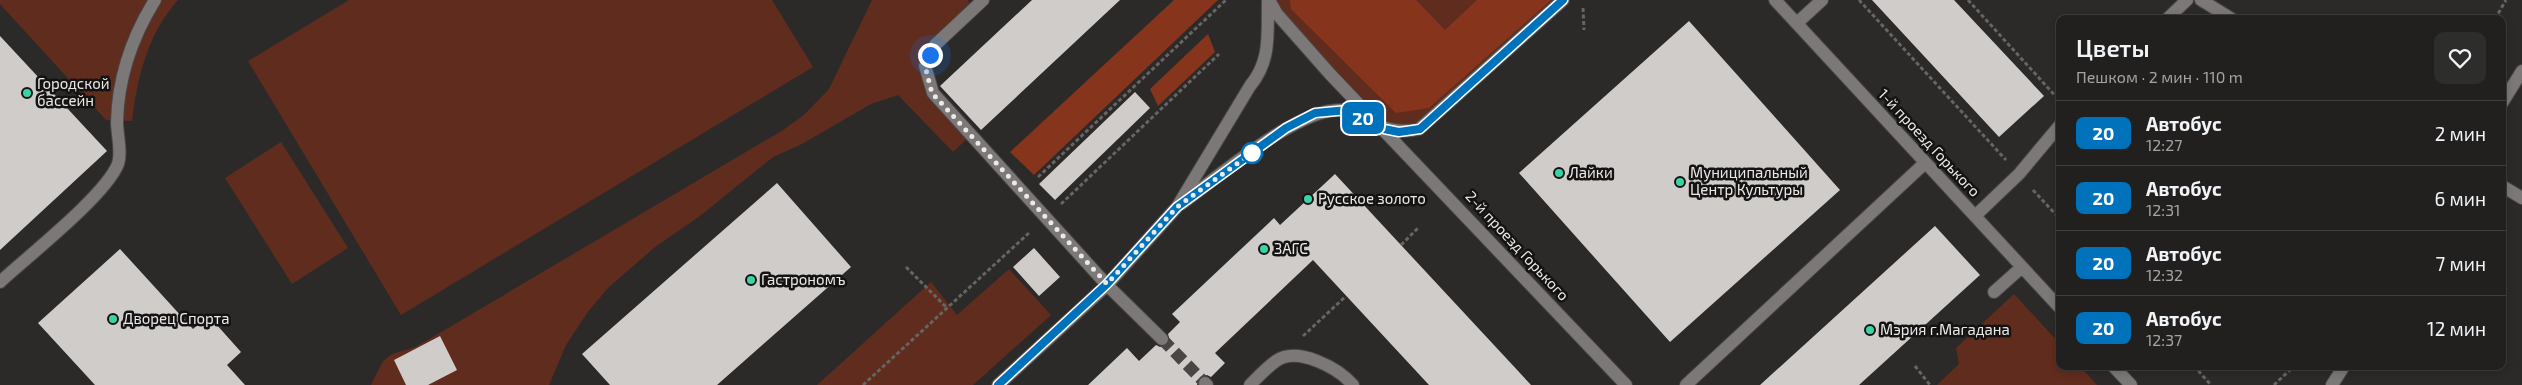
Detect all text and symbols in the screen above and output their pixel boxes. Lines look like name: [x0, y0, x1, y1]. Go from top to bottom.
button: heart: [2434, 32, 2486, 84]
text: Цветы: [2076, 33, 2150, 62]
your location: [918, 43, 943, 68]
text: Пешком · 2 мин · 110 m: [2076, 67, 2243, 86]
place label: Городской бассейн: [37, 74, 110, 109]
street label: 1-й проезд Горького: [1875, 85, 1984, 200]
marker: Городской бассейн: [21, 87, 33, 99]
line badge: 20: [1340, 102, 1386, 134]
text: 20: [1352, 107, 1374, 129]
text: Автобус: [2146, 112, 2222, 135]
text: 20: [2093, 122, 2114, 144]
text: 2 мин: [2435, 122, 2486, 145]
text: 12:27: [2146, 135, 2182, 154]
unlabelled marker: [1241, 142, 1263, 164]
place label: Лайки: [1569, 163, 1613, 181]
place label: Муниципальный Центр Культуры: [1690, 163, 1808, 199]
marker: Лайки: [1553, 167, 1565, 179]
marker: Муниципальный Центр Культуры: [1674, 176, 1686, 188]
text: Автобус: [2146, 177, 2222, 200]
street label: 2-й проезд Горького: [1462, 187, 1573, 304]
text: 20: [2093, 187, 2114, 209]
text: 6 мин: [2434, 187, 2486, 210]
place label: Русское золото: [1318, 189, 1426, 208]
marker: Русское золото: [1302, 193, 1314, 205]
text: 12:31: [2146, 200, 2180, 219]
place label: ЗАГС: [1274, 239, 1308, 257]
text: Автобус: [2146, 242, 2222, 265]
marker: ЗАГС: [1258, 243, 1270, 255]
text: 20: [2093, 252, 2114, 274]
text: 7 мин: [2436, 252, 2486, 275]
text: 12:32: [2146, 265, 2183, 284]
place label: Гастрономъ: [761, 270, 845, 288]
marker: Гастрономъ: [745, 274, 757, 286]
text: Автобус: [2146, 307, 2222, 330]
place label: Дворец Спорта: [123, 309, 229, 327]
marker: Дворец Спорта: [107, 313, 119, 325]
text: 20: [2093, 317, 2114, 339]
text: 12 мин: [2427, 317, 2486, 340]
place label: Мэрия г.Магадана: [1880, 320, 2010, 338]
marker: Мэрия г.Магадана: [1864, 324, 1876, 336]
text: 12:37: [2146, 330, 2182, 349]

